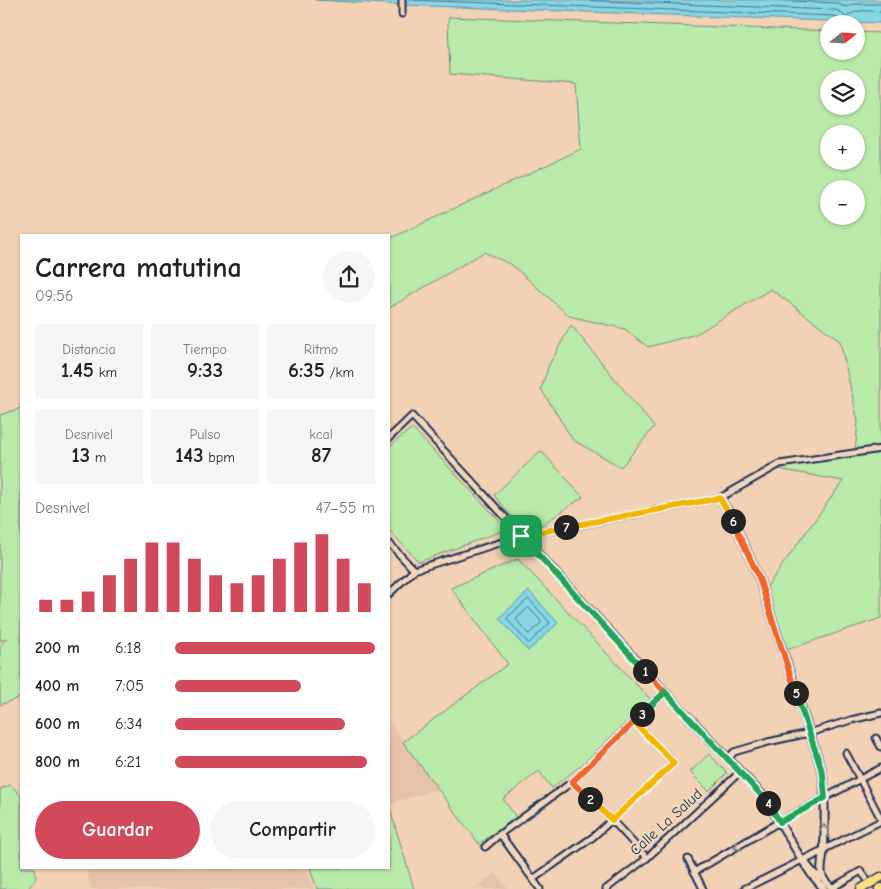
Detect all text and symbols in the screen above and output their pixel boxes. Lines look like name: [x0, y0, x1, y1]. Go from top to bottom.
north arrow: [820, 15, 865, 60]
map controls: [820, 15, 865, 225]
button: layers: [820, 70, 865, 115]
button: +: [820, 125, 865, 170]
button: −: [820, 180, 865, 225]
button: share: [323, 251, 375, 303]
text: Carrera matutina: [35, 252, 242, 284]
text: 09:56: [35, 287, 73, 305]
text: Distancia: [62, 341, 116, 358]
text: Tiempo: [183, 341, 227, 358]
text: Ritmo: [304, 341, 338, 358]
text: 1.45: [61, 358, 94, 382]
text: 9:33: [187, 358, 223, 382]
text: 6:35: [288, 358, 325, 382]
text: km: [94, 364, 117, 381]
text: /km: [325, 364, 354, 381]
text: Desnivel: [65, 426, 113, 443]
text: Pulso: [189, 426, 221, 443]
text: kcal: [309, 426, 333, 443]
text: 13: [72, 443, 90, 467]
text: 143: [175, 443, 204, 467]
text: 87: [311, 443, 331, 467]
text: m: [90, 449, 106, 466]
text: bpm: [204, 449, 235, 466]
text: Desnivel: [35, 499, 90, 517]
text: 47–55 m: [315, 499, 375, 517]
pin: 6: [720, 508, 746, 534]
text: 6: [730, 513, 737, 530]
pin: 7: [554, 514, 578, 540]
pin: [500, 515, 542, 557]
text: 7: [563, 519, 570, 536]
icon: arrive: [507, 522, 535, 550]
text: 200 m: [35, 639, 80, 657]
text: 6:18: [115, 639, 141, 657]
pin: 1: [632, 658, 658, 684]
text: 1: [643, 663, 648, 680]
text: 400 m: [35, 677, 79, 695]
text: 7:05: [115, 677, 144, 695]
pin: 5: [784, 680, 808, 706]
text: 5: [793, 685, 800, 702]
pin: 3: [630, 702, 654, 726]
text: 3: [639, 706, 646, 723]
text: 600 m: [35, 715, 80, 733]
text: 6:34: [115, 715, 142, 733]
text: 800 m: [35, 753, 80, 771]
text: 6:21: [115, 753, 141, 771]
street label: Calle La Salud: [626, 785, 706, 859]
pin: 2: [578, 786, 602, 812]
pin: 4: [756, 790, 780, 816]
text: 2: [587, 791, 594, 808]
text: 4: [765, 795, 772, 812]
button: Guardar: [35, 801, 200, 859]
button: Compartir: [210, 801, 375, 859]
one-way arrow: [819, 824, 830, 832]
one-way arrow: [734, 841, 743, 851]

